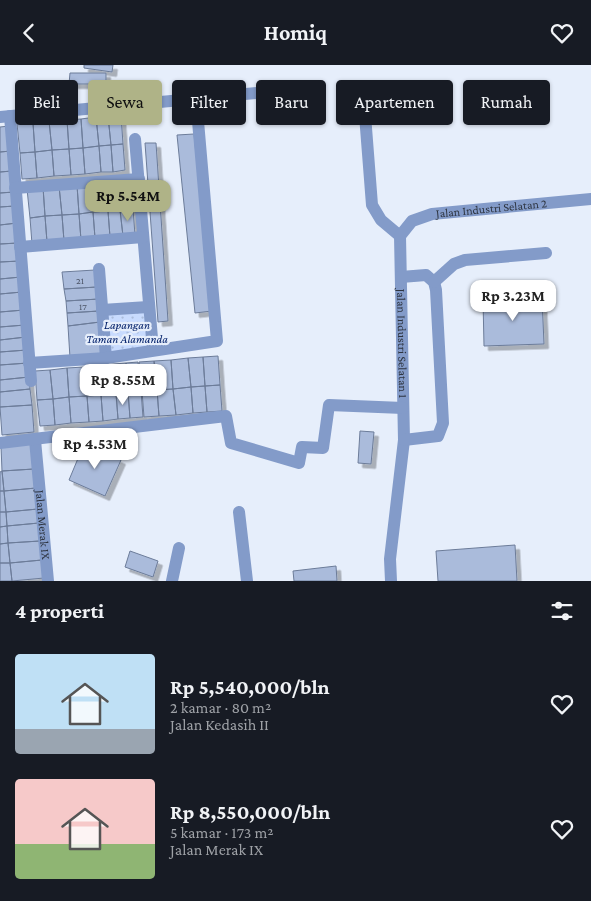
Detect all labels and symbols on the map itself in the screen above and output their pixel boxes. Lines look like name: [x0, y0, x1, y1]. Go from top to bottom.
pin: Rp 5.54M: [76, 179, 180, 222]
street label: Jalan Industri Selatan 2: [434, 196, 548, 221]
house number: 21: [76, 275, 84, 286]
pin: Rp 3.23M: [461, 279, 565, 322]
street label: Jalan Industri Selatan 1: [394, 287, 410, 398]
house number: 17: [79, 301, 87, 312]
park label: Lapangan Taman Alamanda: [86, 318, 168, 346]
pin: Rp 8.55M: [71, 363, 175, 406]
pin: Rp 4.53M: [43, 427, 147, 470]
street label: Jalan Merak IX: [33, 488, 53, 560]

